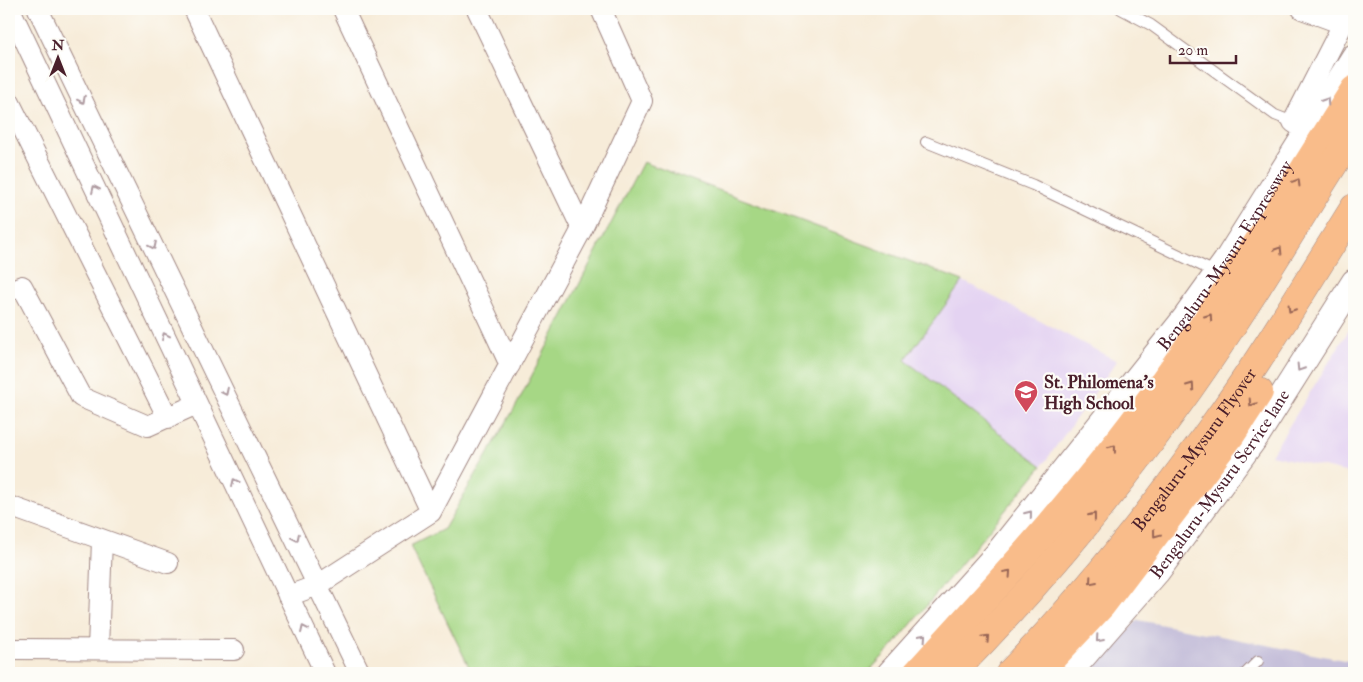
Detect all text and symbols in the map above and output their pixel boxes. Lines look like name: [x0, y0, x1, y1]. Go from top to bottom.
north arrow: [32, 32, 82, 82]
scale bar: [1170, 32, 1237, 64]
text: N: [51, 37, 65, 54]
text: 20 m: [1178, 41, 1208, 60]
one-way arrow: [76, 95, 87, 104]
one-way arrow: [1320, 97, 1329, 107]
street label: Bengaluru-Mysuru Expressway: [1152, 155, 1299, 356]
one-way arrow: [1291, 178, 1300, 187]
one-way arrow: [91, 185, 102, 194]
one-way arrow: [147, 241, 158, 250]
one-way arrow: [1273, 246, 1282, 255]
one-way arrow: [1288, 303, 1297, 312]
one-way arrow: [1203, 313, 1212, 323]
one-way arrow: [161, 332, 171, 341]
one-way arrow: [1297, 362, 1306, 371]
street label: Bengaluru-Mysuru Flyover: [1127, 363, 1262, 536]
place label: St. Philomena's High School: [1044, 371, 1154, 415]
school or university icon: St. Philomena's High School: [1013, 379, 1039, 413]
one-way arrow: [1185, 382, 1194, 392]
street label: Bengaluru-Mysuru Service lane: [1145, 385, 1295, 584]
one-way arrow: [218, 387, 229, 396]
one-way arrow: [1249, 397, 1258, 406]
one-way arrow: [1108, 445, 1117, 454]
one-way arrow: [230, 478, 241, 487]
one-way arrow: [1024, 511, 1032, 520]
one-way arrow: [1087, 512, 1096, 522]
one-way arrow: [1153, 528, 1162, 538]
one-way arrow: [289, 533, 300, 542]
one-way arrow: [1003, 569, 1012, 578]
one-way arrow: [1090, 575, 1098, 584]
one-way arrow: [300, 625, 311, 634]
one-way arrow: [1096, 633, 1105, 642]
one-way arrow: [918, 634, 927, 643]
one-way arrow: [980, 635, 989, 644]

